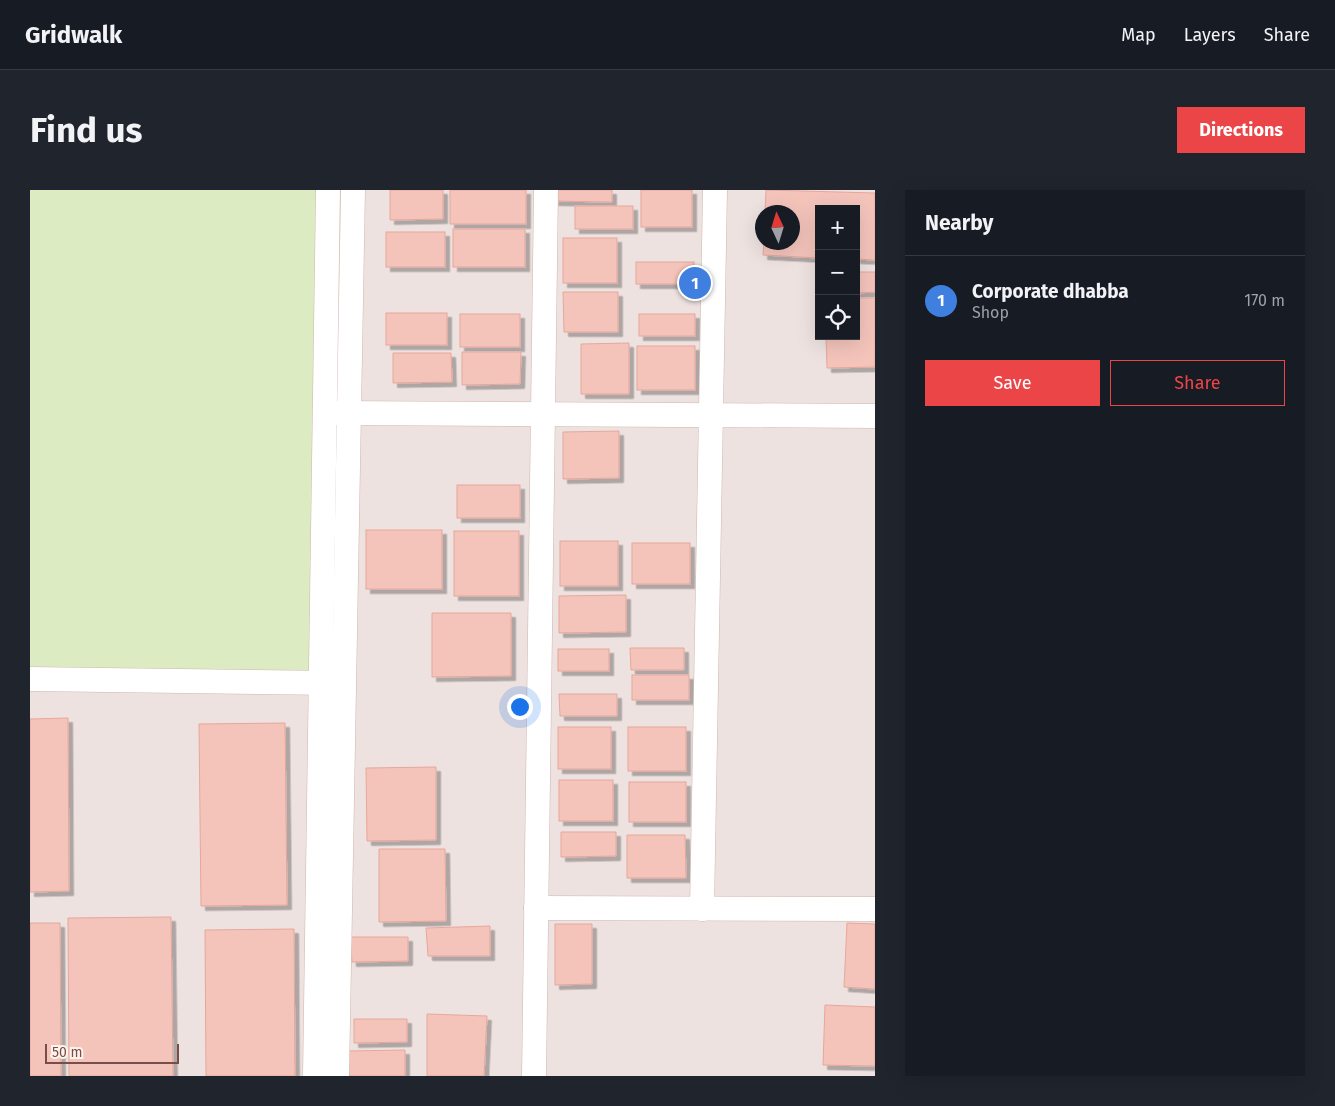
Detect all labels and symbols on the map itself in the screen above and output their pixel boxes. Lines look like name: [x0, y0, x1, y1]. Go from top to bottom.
north arrow: [755, 205, 800, 250]
pin: 1: [679, 264, 711, 302]
your location: [507, 694, 533, 720]
scale bar: [45, 1041, 179, 1064]

